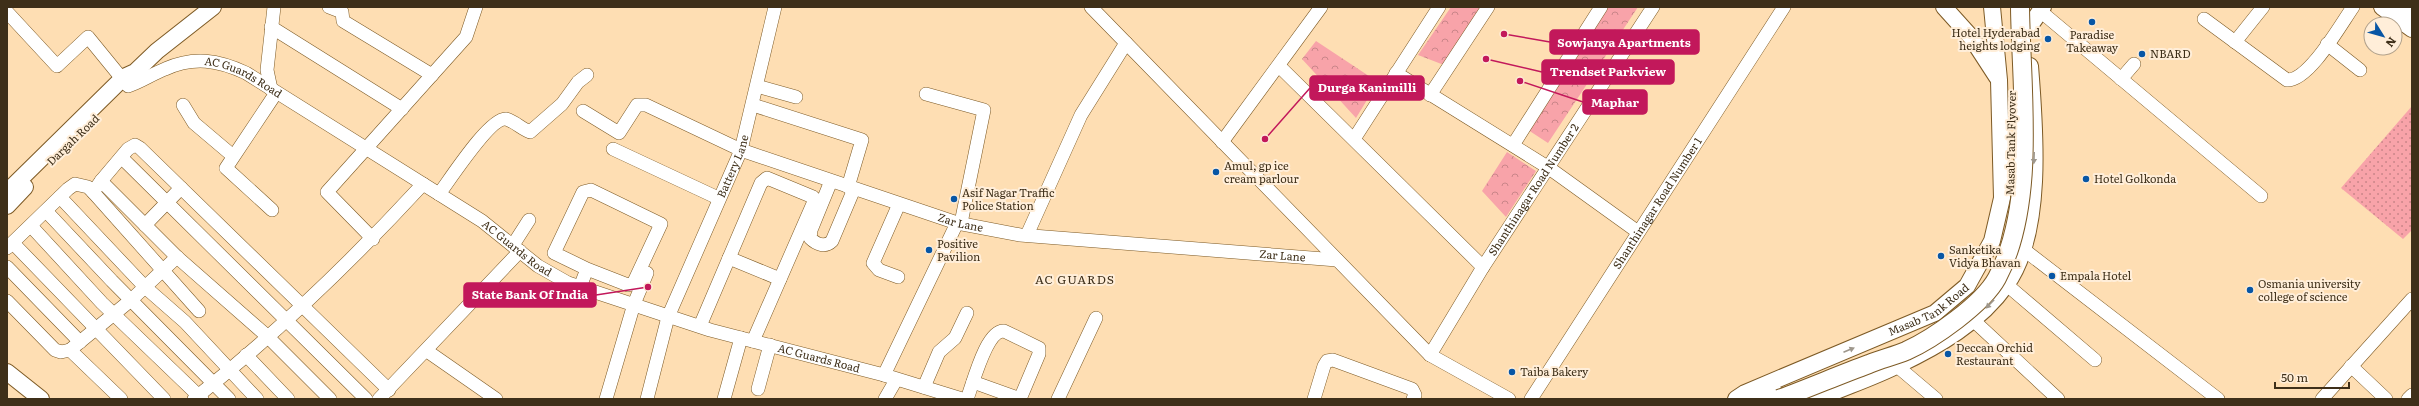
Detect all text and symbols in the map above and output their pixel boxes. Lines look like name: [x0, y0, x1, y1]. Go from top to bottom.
north arrow: [2363, 16, 2403, 56]
marker: Paradise Takeaway: [2087, 17, 2097, 27]
place label: Hotel Hyderabad heights lodging: [1952, 24, 2041, 53]
place label: Paradise Takeaway: [2066, 26, 2119, 55]
callout: Sowjanya Apartments: [1550, 30, 1699, 54]
text: Sowjanya Apartments: [1557, 33, 1691, 51]
marker: Hotel Hyderabad heights lodging: [2043, 34, 2053, 44]
text: N: [2383, 34, 2401, 51]
place label: NBARD: [2150, 45, 2191, 61]
marker: NBARD: [2137, 49, 2147, 59]
street label: AC Guards Road: [204, 52, 286, 101]
callout: Trendset Parkview: [1542, 60, 1674, 84]
text: Trendset Parkview: [1550, 62, 1666, 80]
callout: Durga Kanimilli: [1310, 76, 1424, 100]
text: Durga Kanimilli: [1318, 78, 1417, 96]
callout: Maphar: [1583, 90, 1647, 114]
street label: Masab Tank Flyover: [2001, 90, 2019, 195]
text: Maphar: [1591, 93, 1639, 111]
street label: Dargah Road: [42, 110, 102, 169]
street label: Shanthinagar Road Number 2: [1484, 120, 1582, 258]
street label: Battery Lane: [712, 133, 751, 200]
street label: Shanthinagar Road Number 1: [1608, 133, 1705, 272]
one-way arrow: [2030, 152, 2037, 164]
place label: Amul, gp ice cream parlour: [1224, 157, 1300, 186]
marker: Amul, gp ice cream parlour: [1211, 167, 1221, 177]
place label: Hotel Golkonda: [2094, 170, 2176, 186]
marker: Hotel Golkonda: [2081, 174, 2091, 184]
place label: Asif Nagar Traffic Police Station: [962, 184, 1055, 213]
marker: Asif Nagar Traffic Police Station: [949, 194, 959, 204]
street label: Zar Lane: [936, 208, 985, 235]
street label: AC Guards Road: [479, 215, 556, 280]
place label: Positive Pavilion: [937, 235, 980, 264]
place label: Sanketika Vidya Bhavan: [1949, 241, 2021, 270]
marker: Positive Pavilion: [924, 245, 934, 255]
street label: Zar Lane: [1259, 245, 1306, 265]
marker: Sanketika Vidya Bhavan: [1936, 251, 1946, 261]
place label: Empala Hotel: [2060, 267, 2131, 283]
district label: AC GUARDS: [1035, 270, 1115, 288]
marker: Empala Hotel: [2047, 271, 2057, 281]
place label: Osmania university college of science: [2258, 275, 2361, 304]
street label: Masab Tank Road: [1885, 279, 1972, 339]
callout: State Bank Of India: [464, 283, 596, 307]
text: State Bank Of India: [472, 285, 588, 303]
marker: Osmania university college of science: [2245, 285, 2255, 295]
one-way arrow: [1985, 299, 1994, 309]
street label: AC Guards Road: [776, 339, 862, 376]
place label: Deccan Orchid Restaurant: [1956, 339, 2033, 368]
one-way arrow: [1843, 346, 1855, 352]
marker: Deccan Orchid Restaurant: [1943, 349, 1953, 359]
place label: Taiba Bakery: [1520, 363, 1589, 379]
scale bar: [2275, 364, 2349, 390]
marker: Taiba Bakery: [1507, 367, 1517, 377]
text: 50 m: [2281, 368, 2308, 386]

